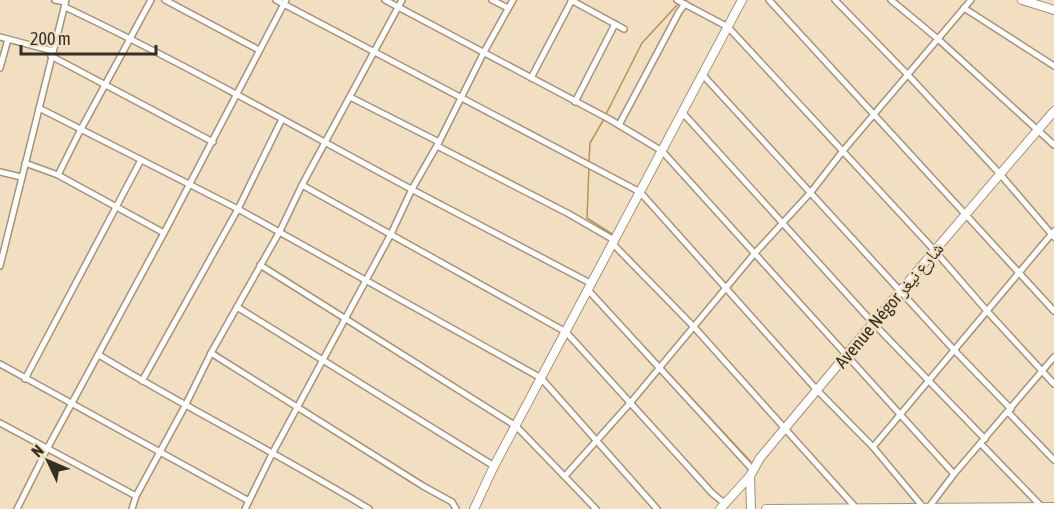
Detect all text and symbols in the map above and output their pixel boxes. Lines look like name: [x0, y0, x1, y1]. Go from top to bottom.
scale bar: [21, 18, 156, 56]
text: 200 m: [30, 28, 71, 49]
street label: Avenue Négor شارع نيغر: [830, 238, 948, 373]
north arrow: [18, 431, 78, 491]
text: N: [27, 441, 47, 460]

